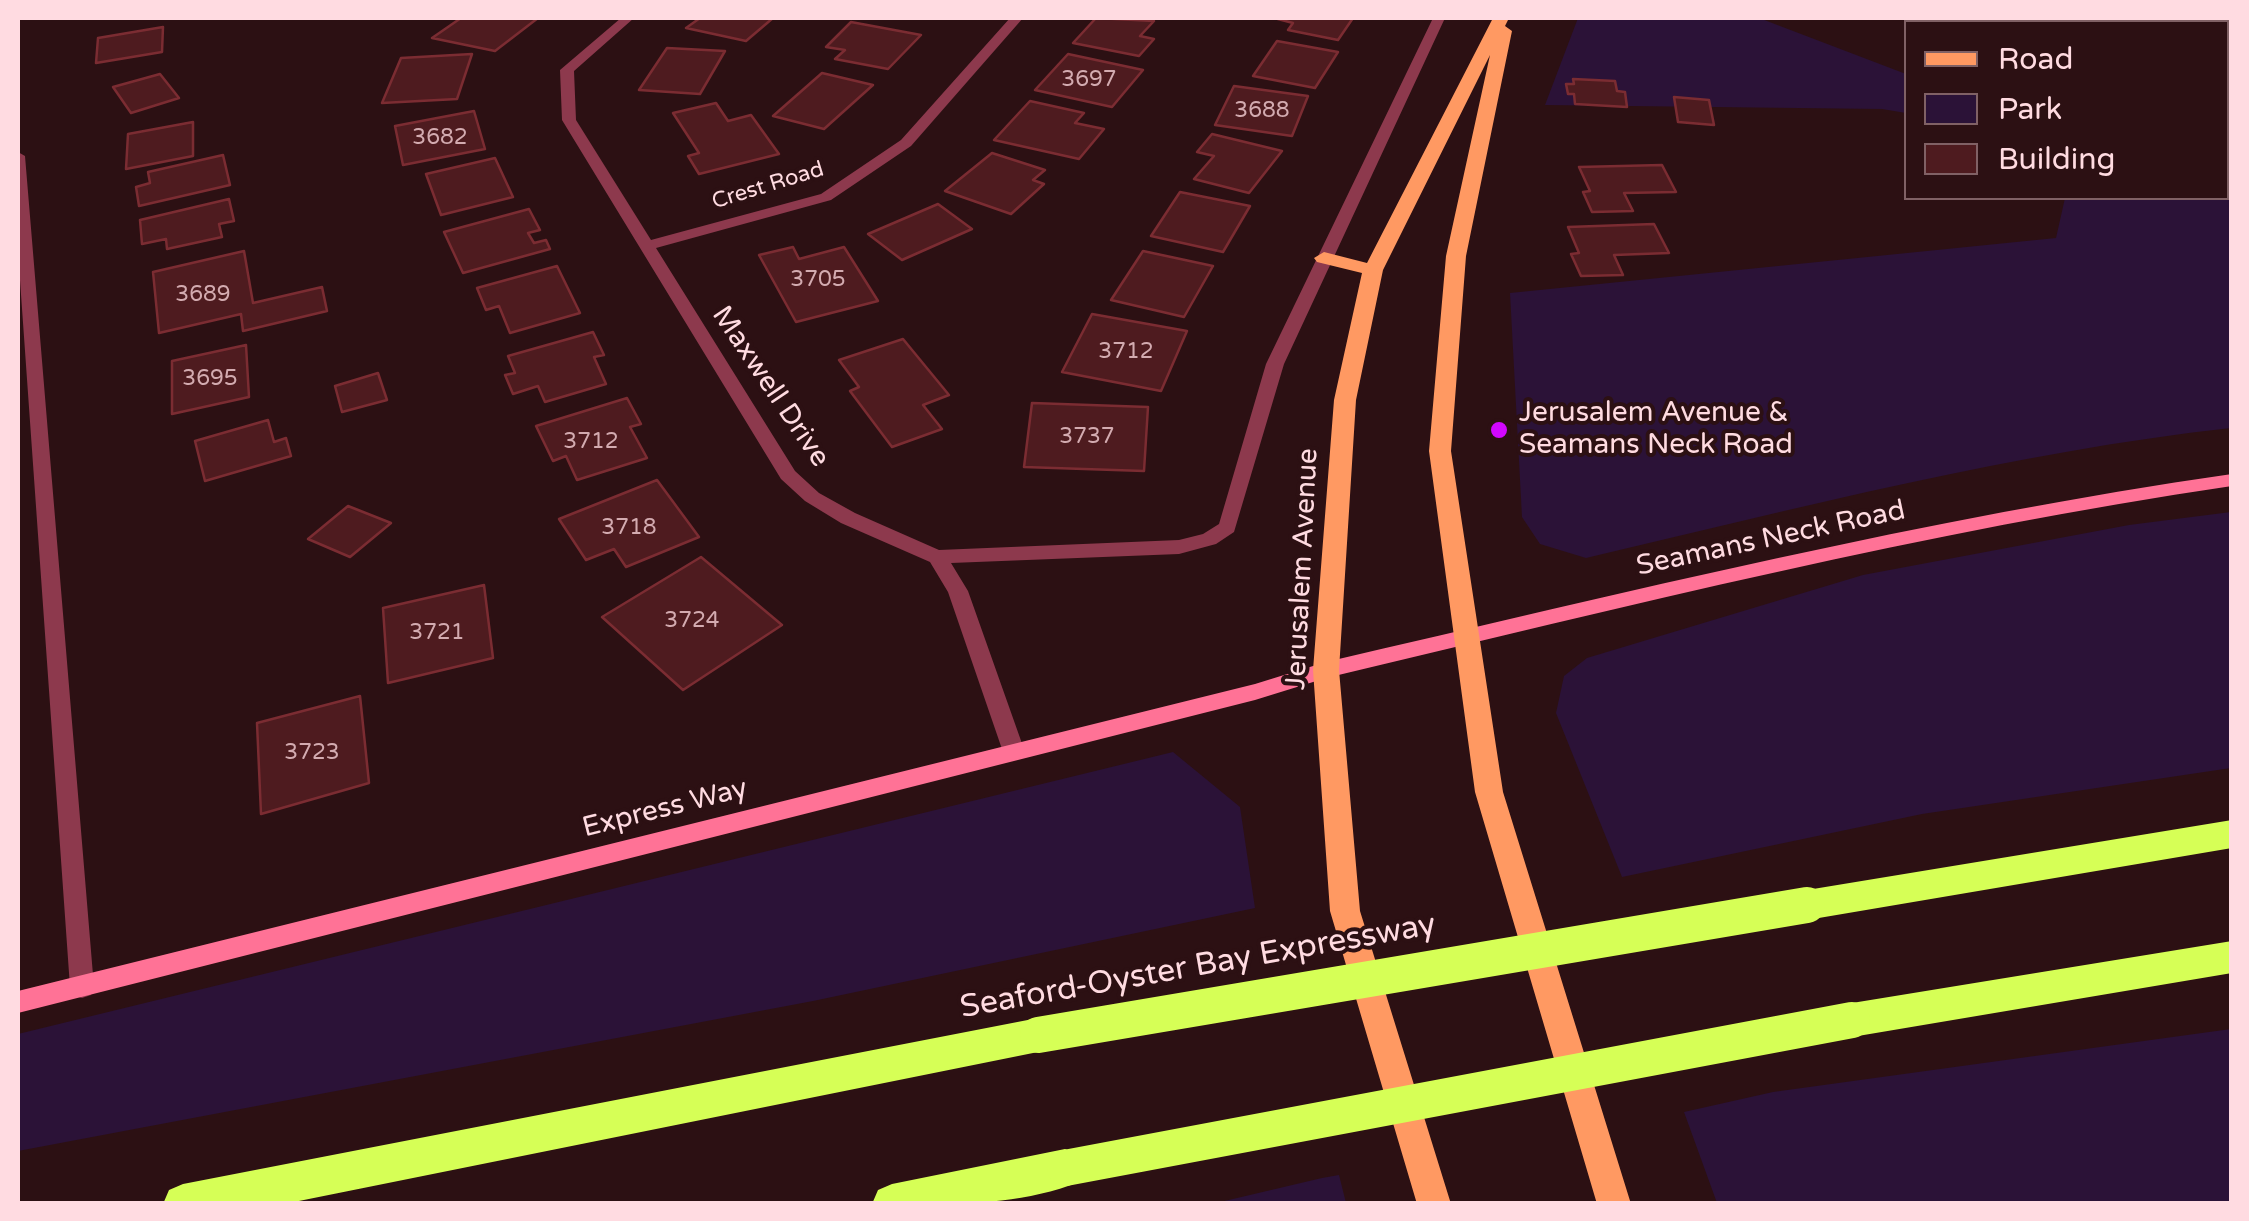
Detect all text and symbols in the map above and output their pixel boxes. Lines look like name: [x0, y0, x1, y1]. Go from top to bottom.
legend: [1904, 20, 2229, 200]
text: Road: [1998, 41, 2073, 78]
house number: 3697: [1061, 67, 1117, 93]
text: Park: [1998, 91, 2062, 128]
house number: 3688: [1234, 98, 1290, 124]
house number: 3682: [412, 125, 468, 151]
text: Building: [1998, 141, 2115, 178]
street label: Crest Road: [709, 156, 827, 216]
house number: 3705: [790, 267, 846, 293]
house number: 3689: [175, 282, 231, 308]
street label: Maxwell Drive: [704, 300, 836, 474]
house number: 3712: [1098, 339, 1154, 365]
house number: 3695: [182, 366, 238, 392]
place label: Jerusalem Avenue & Seamans Neck Road: [1519, 397, 1793, 463]
marker: Jerusalem Avenue & Seamans Neck Road: [1488, 419, 1510, 441]
house number: 3737: [1059, 424, 1115, 450]
house number: 3712: [563, 429, 619, 455]
street label: Jerusalem Avenue: [1280, 447, 1326, 691]
street label: Seamans Neck Road: [1634, 494, 1908, 584]
house number: 3718: [601, 515, 657, 541]
house number: 3724: [664, 608, 720, 634]
house number: 3721: [409, 620, 465, 646]
house number: 3723: [284, 740, 340, 766]
street label: Express Way: [579, 772, 751, 846]
street label: Seaford-Oyster Bay Expressway: [957, 906, 1439, 1028]

